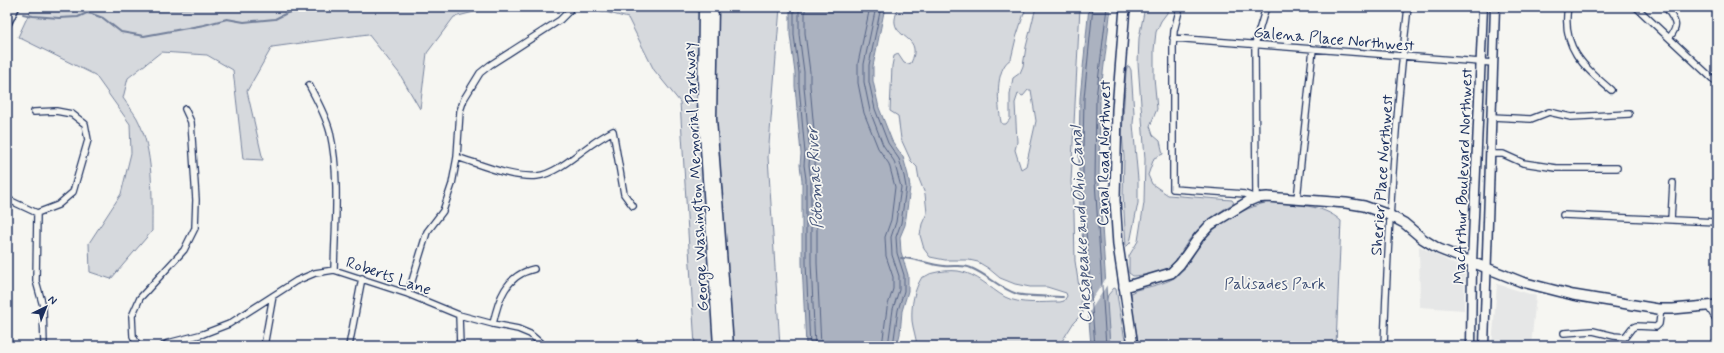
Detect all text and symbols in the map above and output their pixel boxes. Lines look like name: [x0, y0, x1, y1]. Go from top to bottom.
street label: Galena Place Northwest: [1252, 22, 1415, 57]
street label: George Washington Memorial Parkway: [679, 42, 715, 312]
street label: MacArthur Boulevard Northwest: [1449, 67, 1478, 285]
street label: Canal Road Northwest: [1093, 80, 1116, 226]
street label: Sherier Place Northwest: [1366, 94, 1399, 256]
water label: Chesapeake and Ohio Canal: [1065, 123, 1097, 324]
water label: Potomac River: [801, 125, 829, 230]
street label: Roberts Lane: [343, 252, 434, 301]
park label: Palisades Park: [1224, 274, 1326, 295]
north arrow: [26, 287, 66, 327]
text: N: [45, 293, 60, 308]

